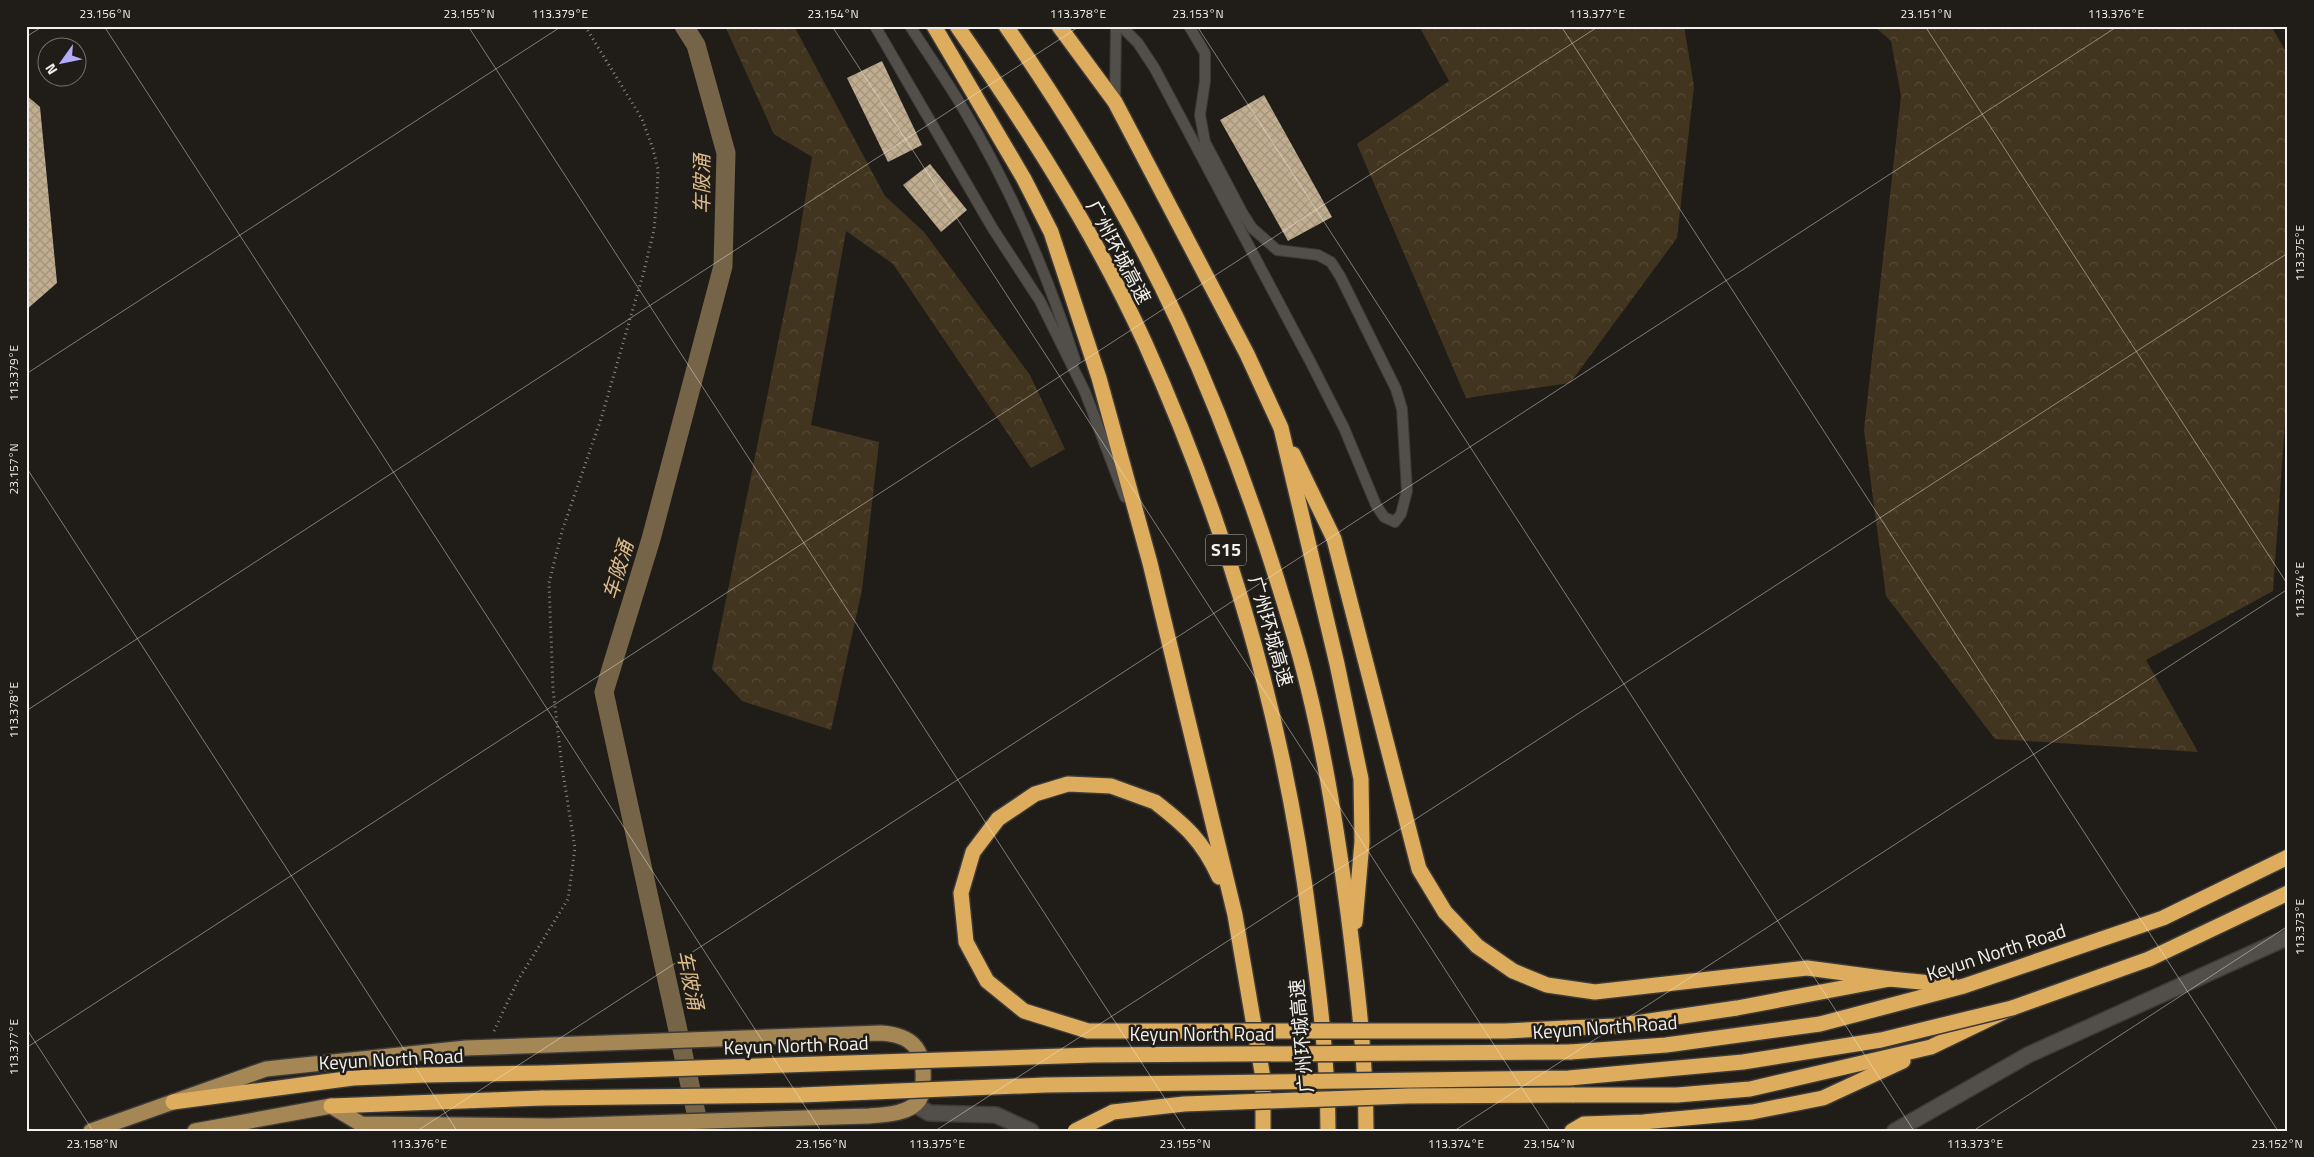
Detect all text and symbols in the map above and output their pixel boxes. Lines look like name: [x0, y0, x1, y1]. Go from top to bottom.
text: 23.156°N: [79, 4, 131, 23]
text: 23.155°N: [443, 4, 495, 23]
text: 113.379°E: [532, 4, 588, 23]
text: 23.154°N: [807, 4, 859, 23]
text: 113.378°E: [1050, 4, 1106, 23]
text: 23.153°N: [1172, 4, 1224, 23]
text: 113.377°E: [1569, 4, 1625, 23]
text: 23.151°N: [1900, 4, 1952, 23]
text: 113.376°E: [2088, 4, 2144, 23]
north arrow: [38, 38, 88, 88]
text: N: [39, 60, 62, 79]
water label: 车陂涌: [686, 152, 717, 214]
street label: 广州环城高速: [1080, 195, 1159, 309]
text: 113.375°E: [2290, 225, 2309, 281]
text: 113.379°E: [4, 345, 23, 401]
text: 23.157°N: [4, 443, 23, 495]
road number: S15: [1206, 534, 1246, 566]
water label: 车陂涌: [594, 535, 642, 603]
text: 113.374°E: [2290, 562, 2309, 618]
street label: 广州环城高速: [1242, 572, 1301, 690]
text: 113.378°E: [4, 682, 23, 738]
text: 113.373°E: [2290, 899, 2309, 955]
street label: Keyun North Road: [1922, 915, 2069, 988]
water label: 车陂涌: [669, 947, 712, 1014]
street label: 广州环城高速: [1281, 978, 1320, 1094]
street label: Keyun North Road: [1532, 1007, 1678, 1046]
text: 113.377°E: [4, 1019, 23, 1075]
street label: Keyun North Road: [1129, 1019, 1275, 1048]
street label: Keyun North Road: [723, 1027, 869, 1062]
street label: Keyun North Road: [318, 1040, 464, 1077]
text: 23.158°N: [66, 1134, 118, 1153]
text: 113.376°E: [391, 1134, 447, 1153]
text: 23.156°N: [795, 1134, 847, 1153]
text: 113.375°E: [909, 1134, 965, 1153]
text: 23.155°N: [1159, 1134, 1211, 1153]
text: 113.374°E: [1428, 1134, 1484, 1153]
text: 23.154°N: [1523, 1134, 1575, 1153]
text: 113.373°E: [1947, 1134, 2003, 1153]
text: 23.152°N: [2251, 1134, 2303, 1153]

